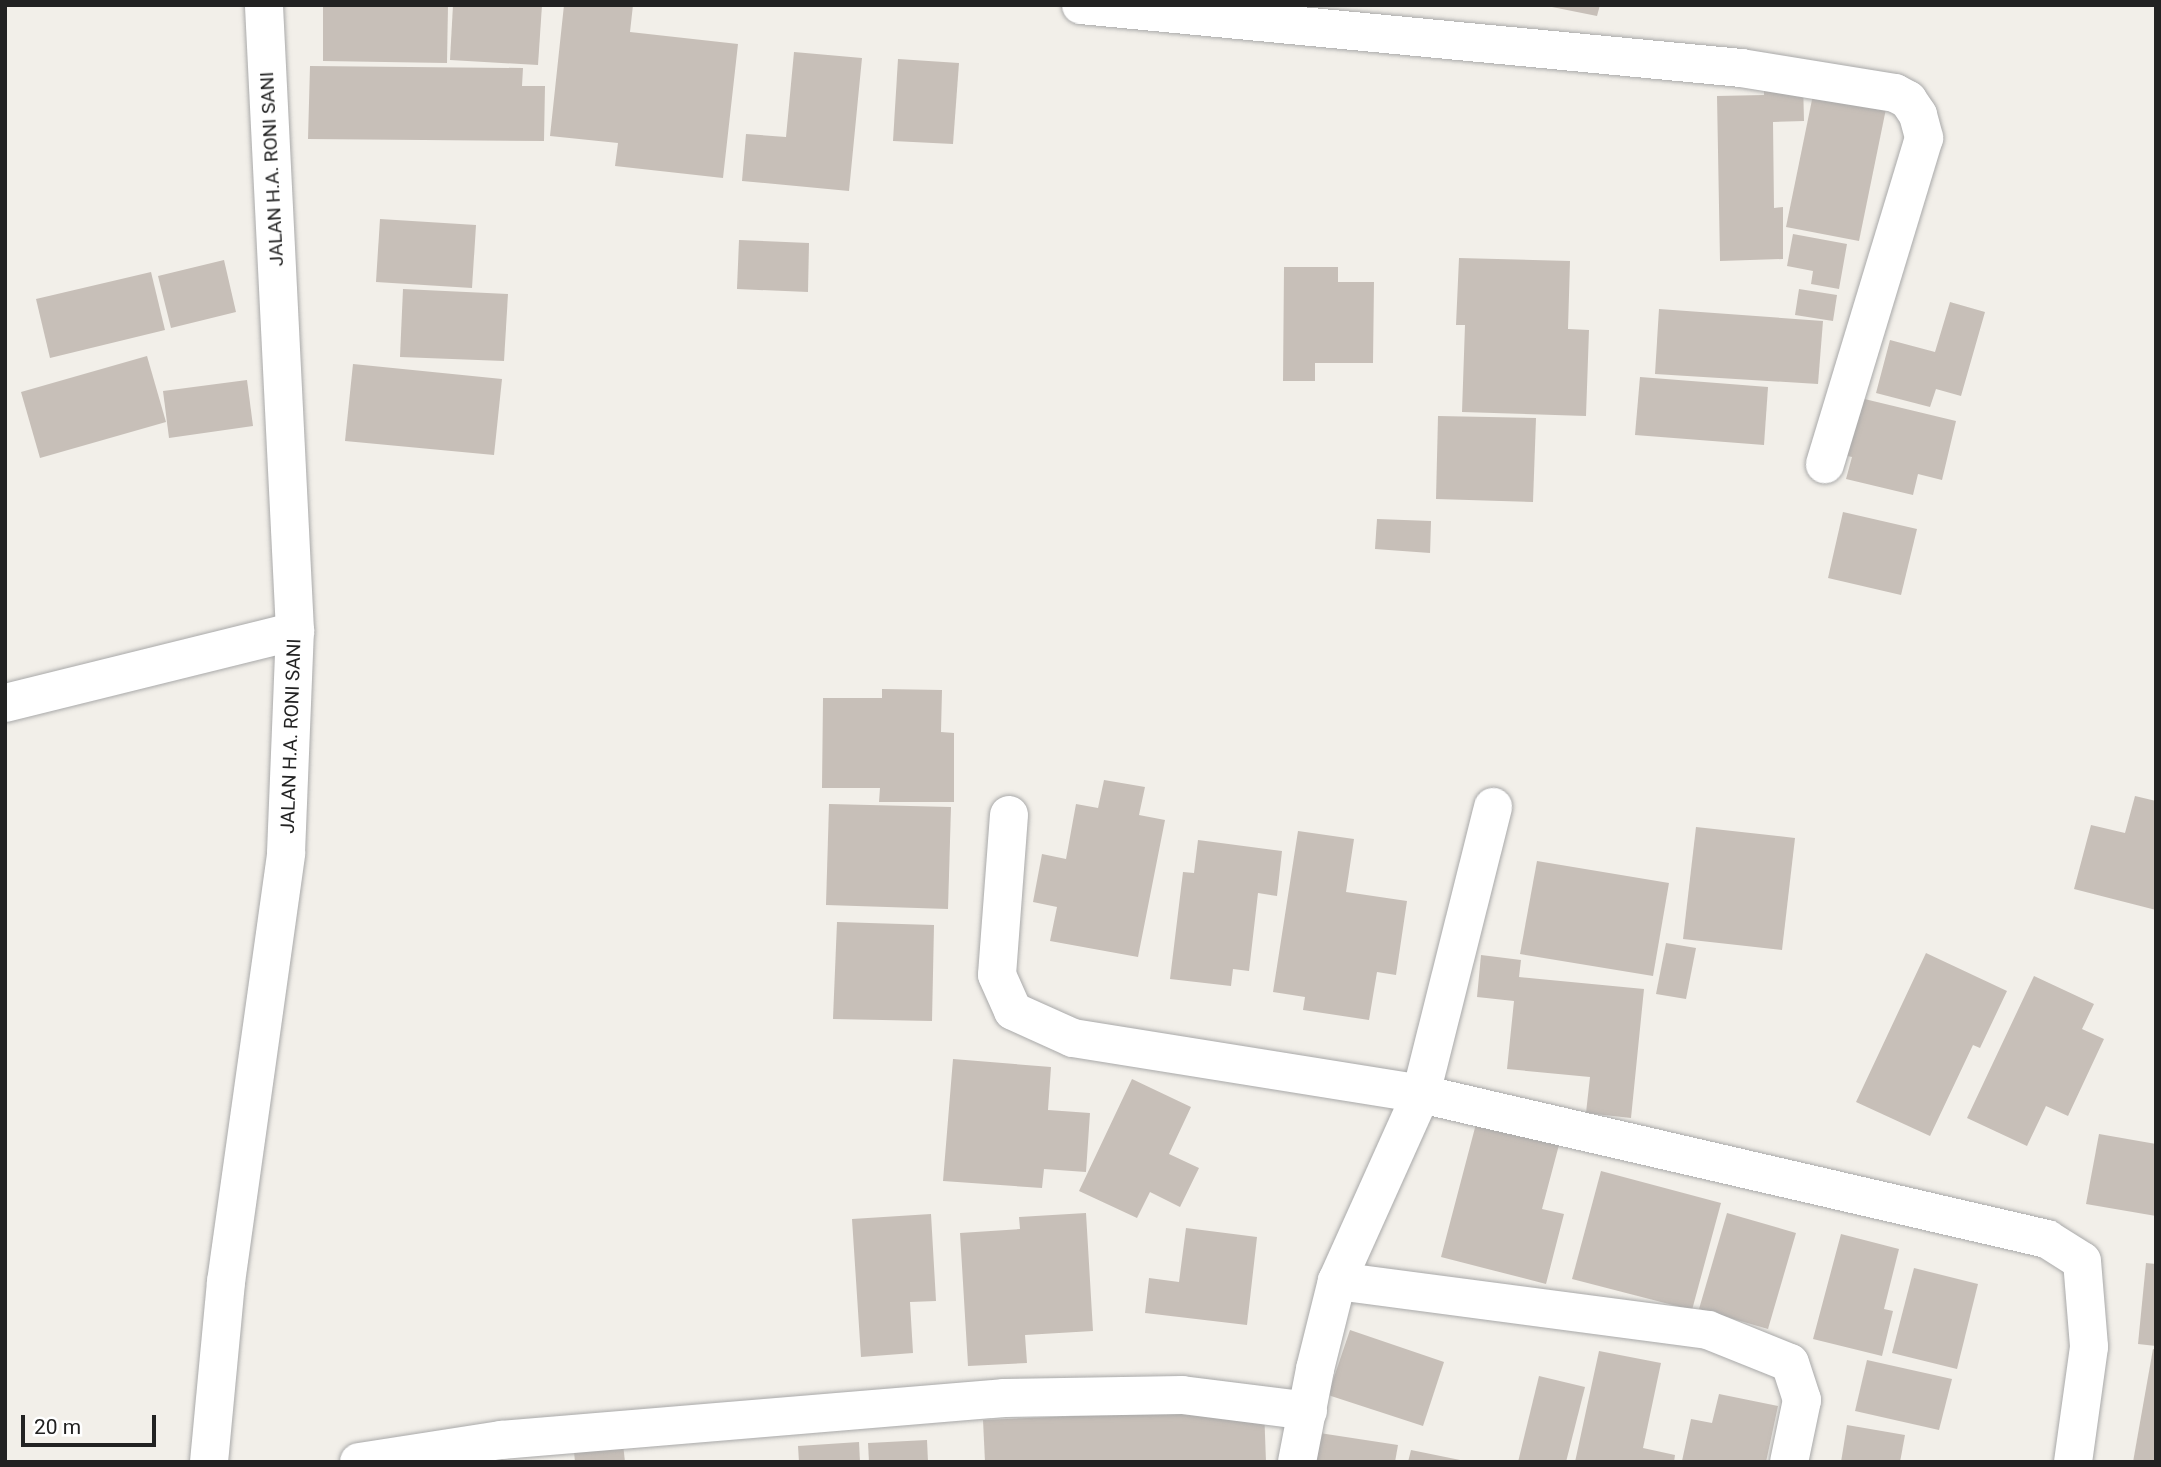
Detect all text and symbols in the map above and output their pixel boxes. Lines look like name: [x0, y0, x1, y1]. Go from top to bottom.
street label: JALAN H.A. RONI SANI: [256, 71, 288, 267]
street label: JALAN H.A. RONI SANI: [276, 638, 306, 834]
scale bar: [24, 1400, 159, 1444]
text: 20 m: [34, 1415, 81, 1439]

